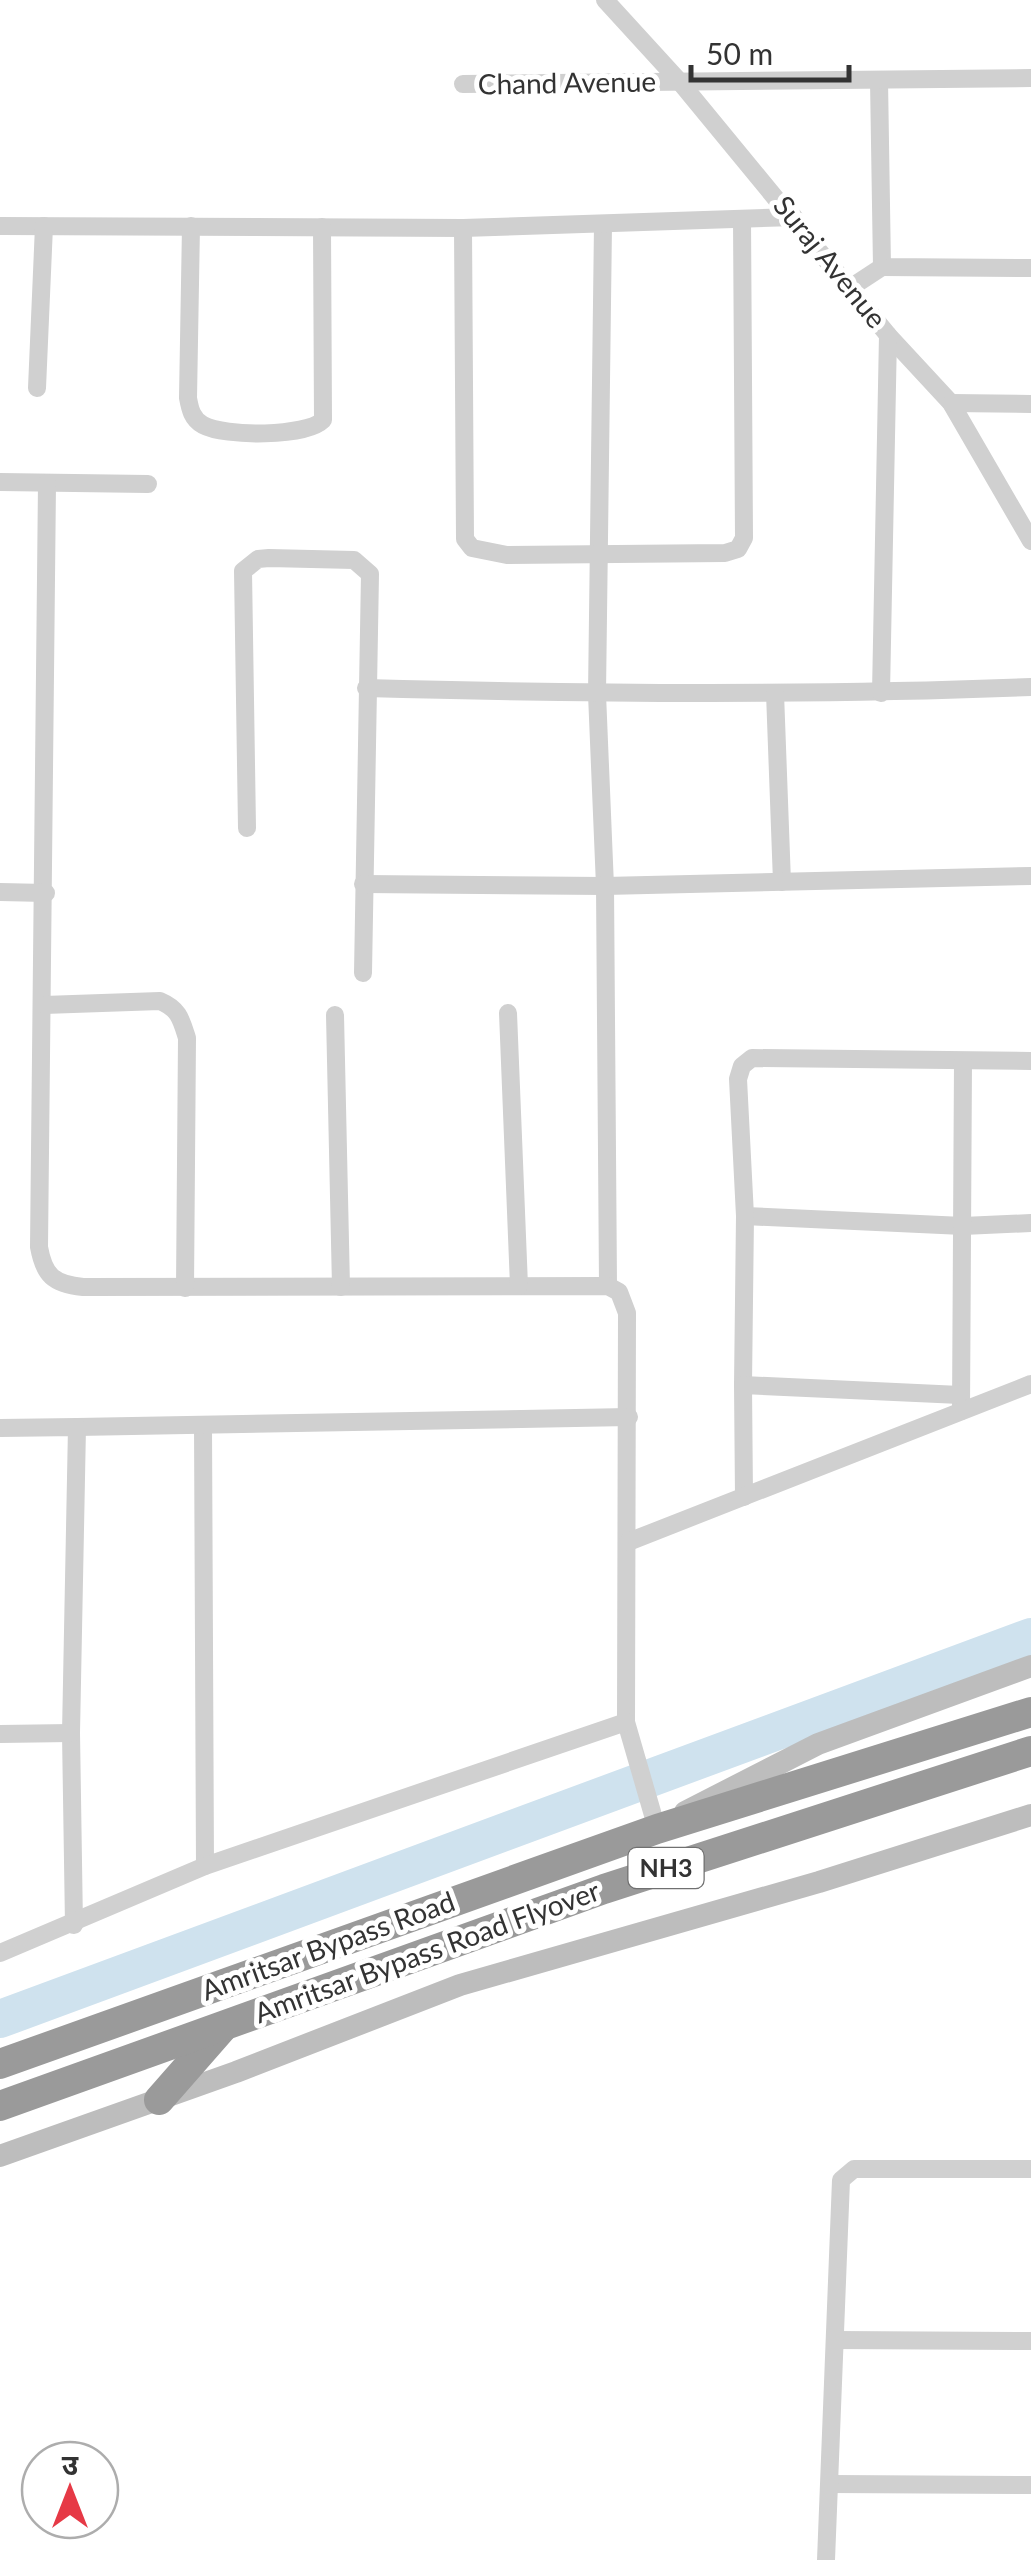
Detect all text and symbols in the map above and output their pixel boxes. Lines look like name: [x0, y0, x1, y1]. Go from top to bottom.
scale bar: [691, 20, 848, 82]
text: 50 m: [706, 35, 773, 71]
street label: Chand Avenue: [477, 63, 657, 101]
street label: Suraj Avenue: [767, 188, 894, 334]
road number: NH3: [628, 1848, 704, 1888]
street label: Amritsar Bypass Road Flyover: [249, 1873, 604, 2029]
street label: Amritsar Bypass Road: [196, 1883, 459, 2007]
north arrow: [20, 2440, 120, 2540]
text: उ: [62, 2447, 79, 2481]

